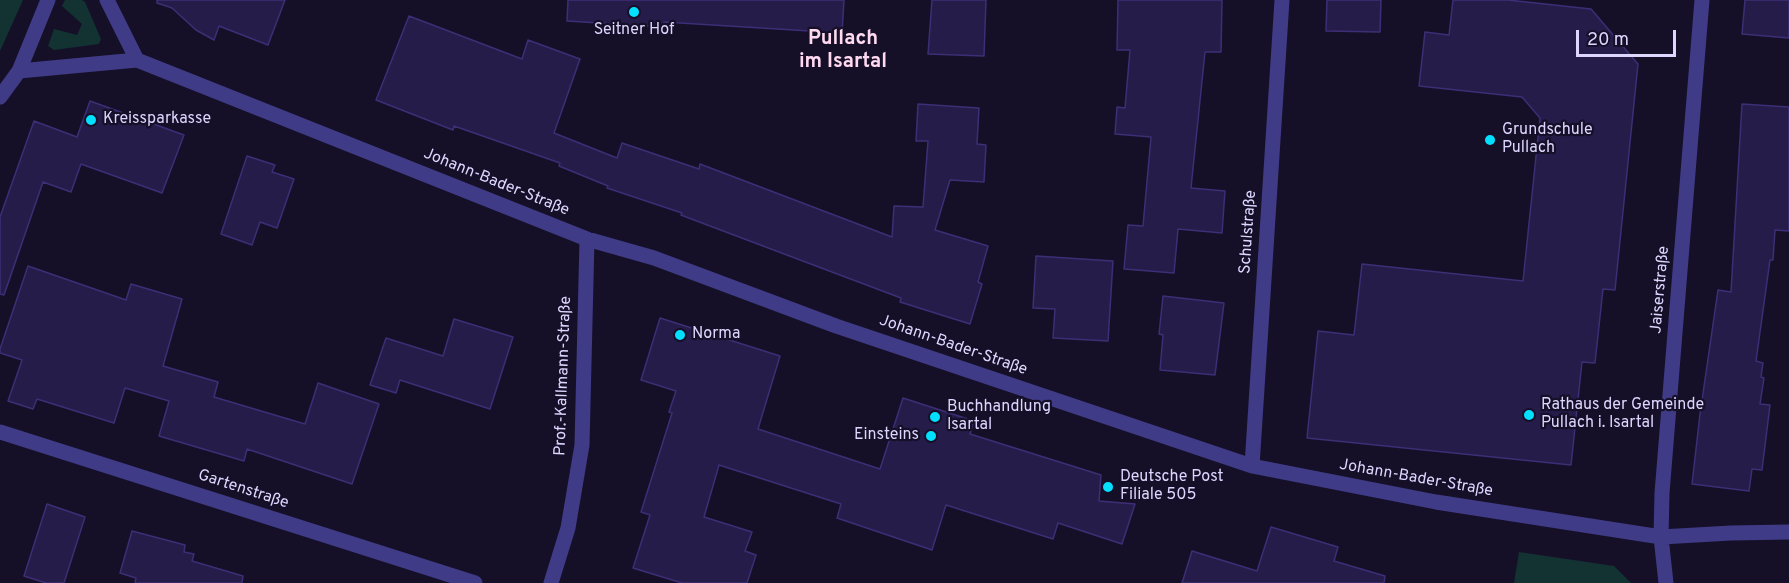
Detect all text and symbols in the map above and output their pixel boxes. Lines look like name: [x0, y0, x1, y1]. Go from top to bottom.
marker: Seitner Hof: [627, 5, 641, 19]
scale bar: [1579, 18, 1680, 56]
place label: Seitner Hof: [594, 21, 674, 41]
district label: Pullach im Isartal: [799, 28, 887, 75]
text: 20 m: [1587, 29, 1629, 52]
place label: Kreissparkasse: [103, 110, 211, 130]
marker: Kreissparkasse: [84, 113, 98, 127]
place label: Grundschule Pullach: [1502, 121, 1593, 159]
marker: Grundschule Pullach: [1483, 133, 1497, 147]
street label: Johann-Bader-Straße: [420, 145, 572, 221]
street label: Schulstraße: [1236, 189, 1262, 275]
street label: Jaiserstraße: [1648, 245, 1674, 335]
street label: Prof.-Kallmann-Straße: [552, 296, 576, 456]
street label: Johann-Bader-Straße: [876, 312, 1030, 380]
place label: Norma: [692, 325, 740, 345]
marker: Norma: [673, 328, 687, 342]
place label: Rathaus der Gemeinde Pullach i. Isartal: [1541, 396, 1704, 434]
place label: Buchhandlung Isartal: [947, 398, 1051, 436]
marker: Rathaus der Gemeinde Pullach i. Isartal: [1522, 408, 1536, 422]
marker: Buchhandlung Isartal: [928, 410, 942, 424]
place label: Einsteins: [854, 426, 919, 446]
marker: Einsteins: [924, 429, 938, 443]
street label: Johann-Bader-Straße: [1338, 456, 1494, 502]
street label: Gartenstraße: [195, 466, 291, 514]
place label: Deutsche Post Filiale 505: [1120, 468, 1224, 506]
marker: Deutsche Post Filiale 505: [1101, 480, 1115, 494]

